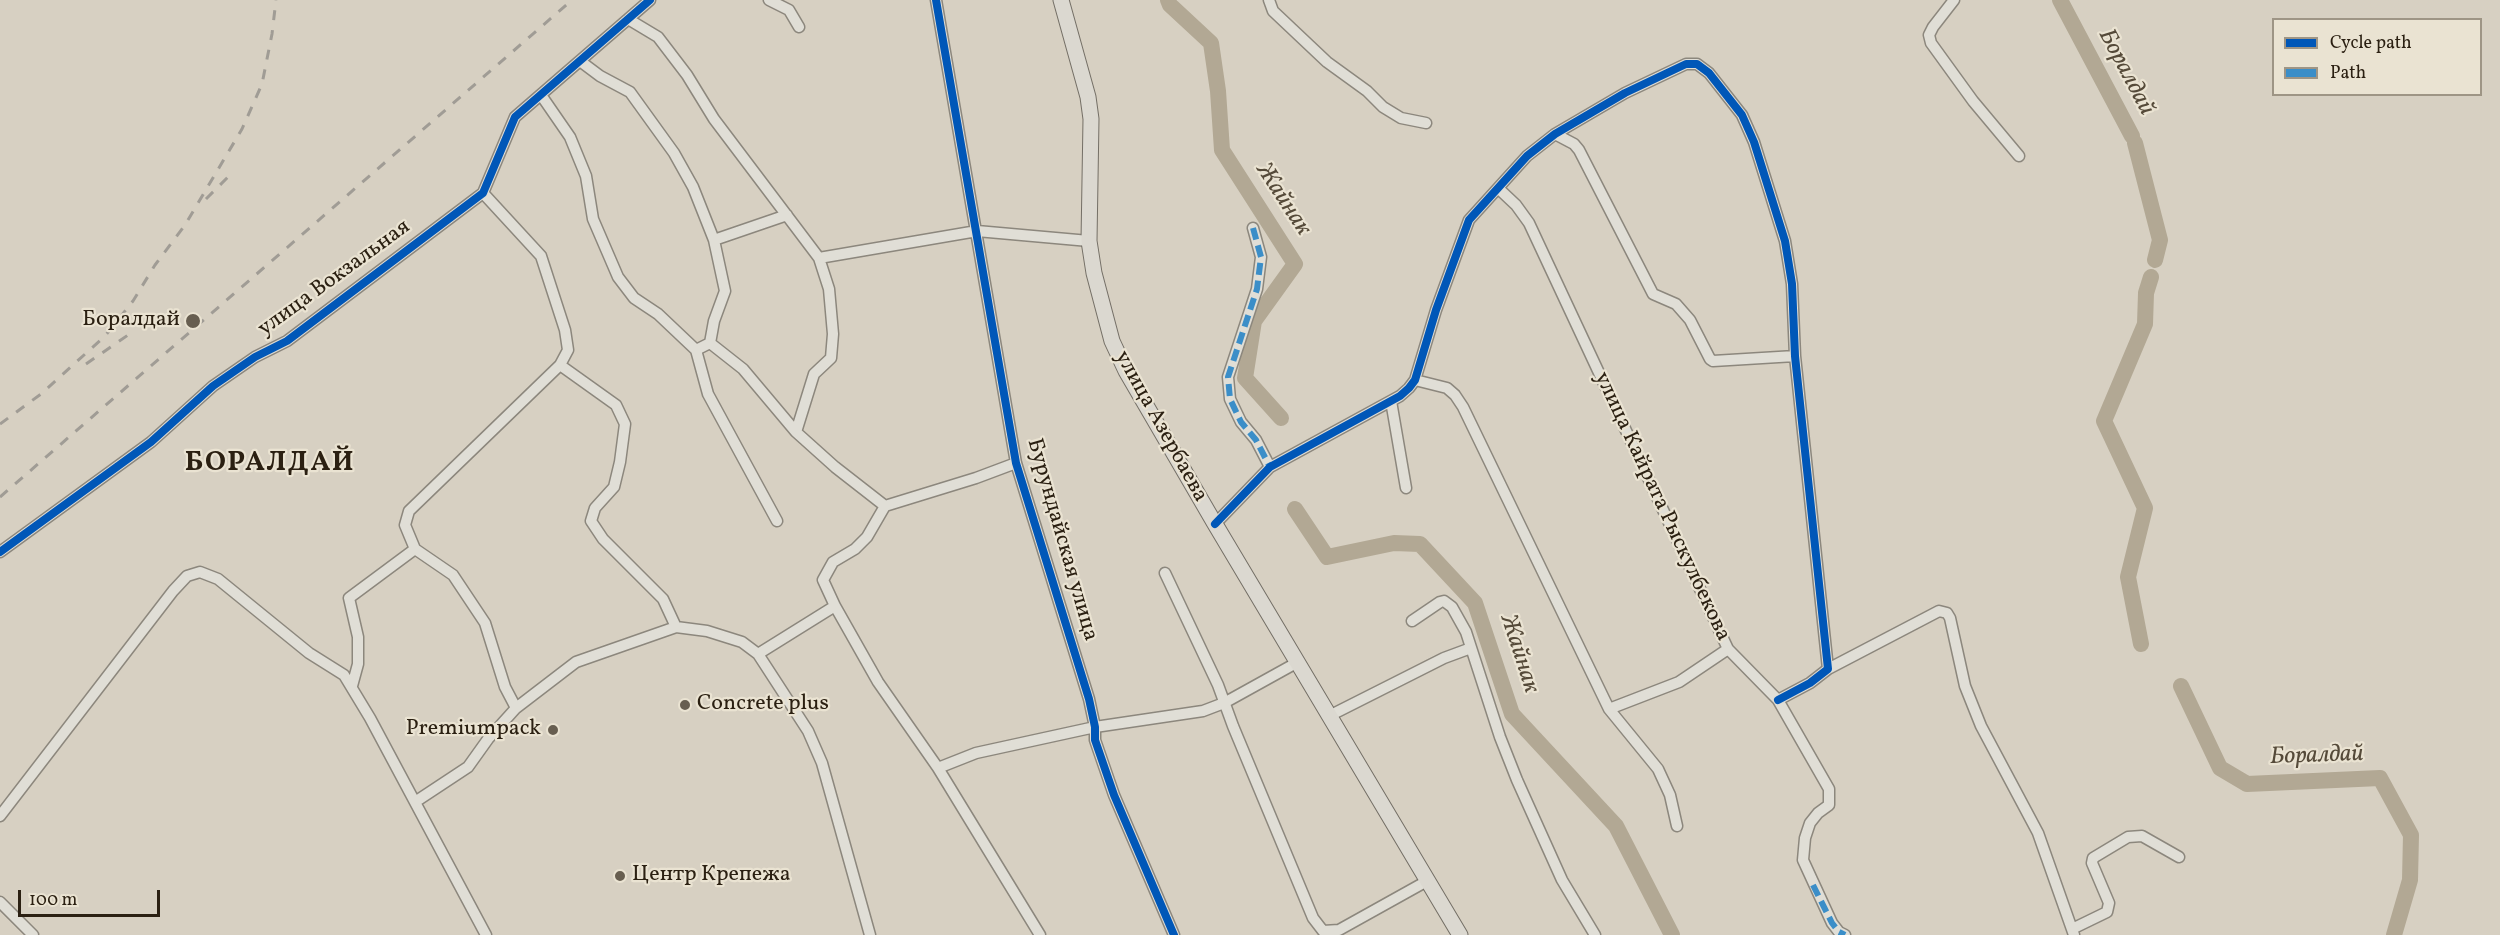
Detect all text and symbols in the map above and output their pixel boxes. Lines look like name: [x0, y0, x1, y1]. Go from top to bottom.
legend: [2272, 18, 2482, 96]
water label: Боралдай: [2090, 25, 2160, 121]
text: Cycle path: [2330, 31, 2412, 56]
text: Path: [2330, 61, 2366, 86]
water label: Жайнак: [1248, 158, 1316, 242]
street label: улица Вокзальная: [254, 215, 416, 343]
place label: Боралдай: [82, 308, 180, 334]
marker: Боралдай: [184, 312, 202, 330]
street label: улица Азербаева: [1108, 347, 1212, 507]
street label: улица Кайрата Рыскулбекова: [1587, 368, 1735, 646]
street label: Бурундайская улица: [1019, 436, 1103, 644]
district label: БОРАЛДАЙ: [185, 448, 355, 482]
water label: Жайнак: [1492, 611, 1544, 697]
place label: Concrete plus: [697, 692, 829, 718]
marker: Concrete plus: [678, 698, 692, 712]
place label: Premiumpack: [406, 717, 541, 743]
marker: Premiumpack: [546, 723, 560, 737]
water label: Боралдай: [2270, 741, 2364, 773]
place label: Центр Крепежа: [632, 863, 791, 889]
marker: Центр Крепежа: [613, 869, 627, 883]
scale bar: [21, 878, 164, 916]
text: 100 m: [29, 888, 78, 913]

